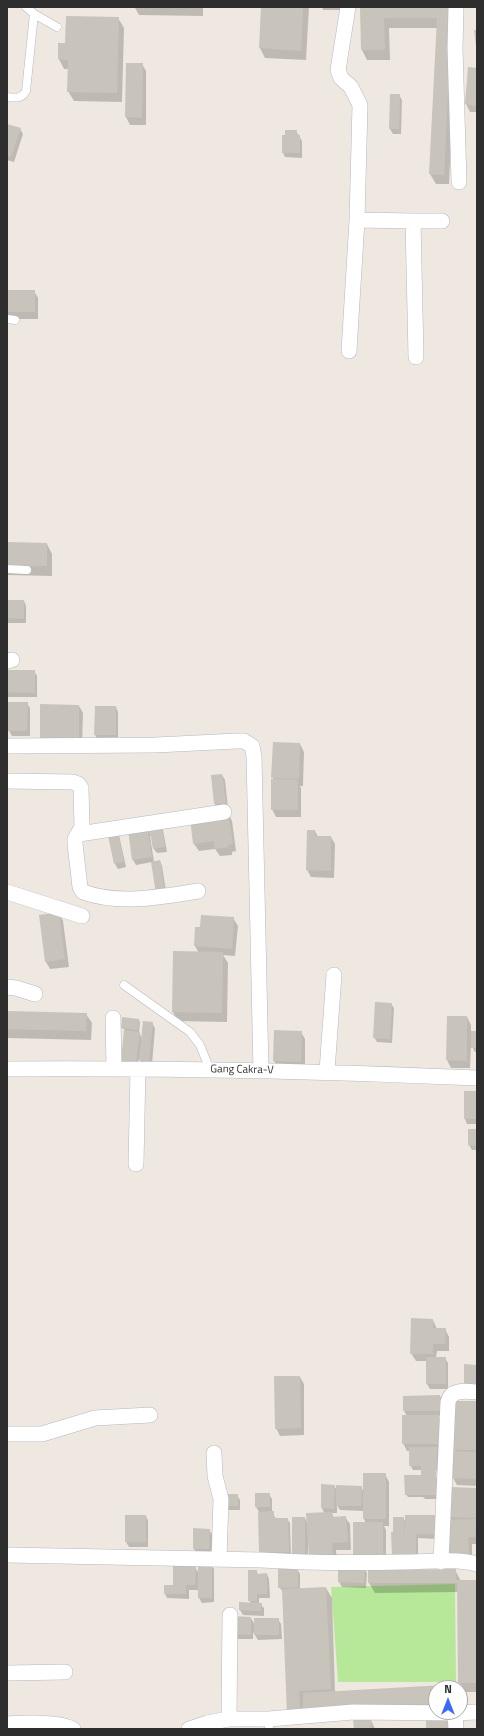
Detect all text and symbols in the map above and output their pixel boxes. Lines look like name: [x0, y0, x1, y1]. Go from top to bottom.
street label: Gang Cakra-V: [210, 1063, 274, 1077]
north arrow: [428, 1680, 468, 1720]
text: N: [444, 1681, 452, 1697]

